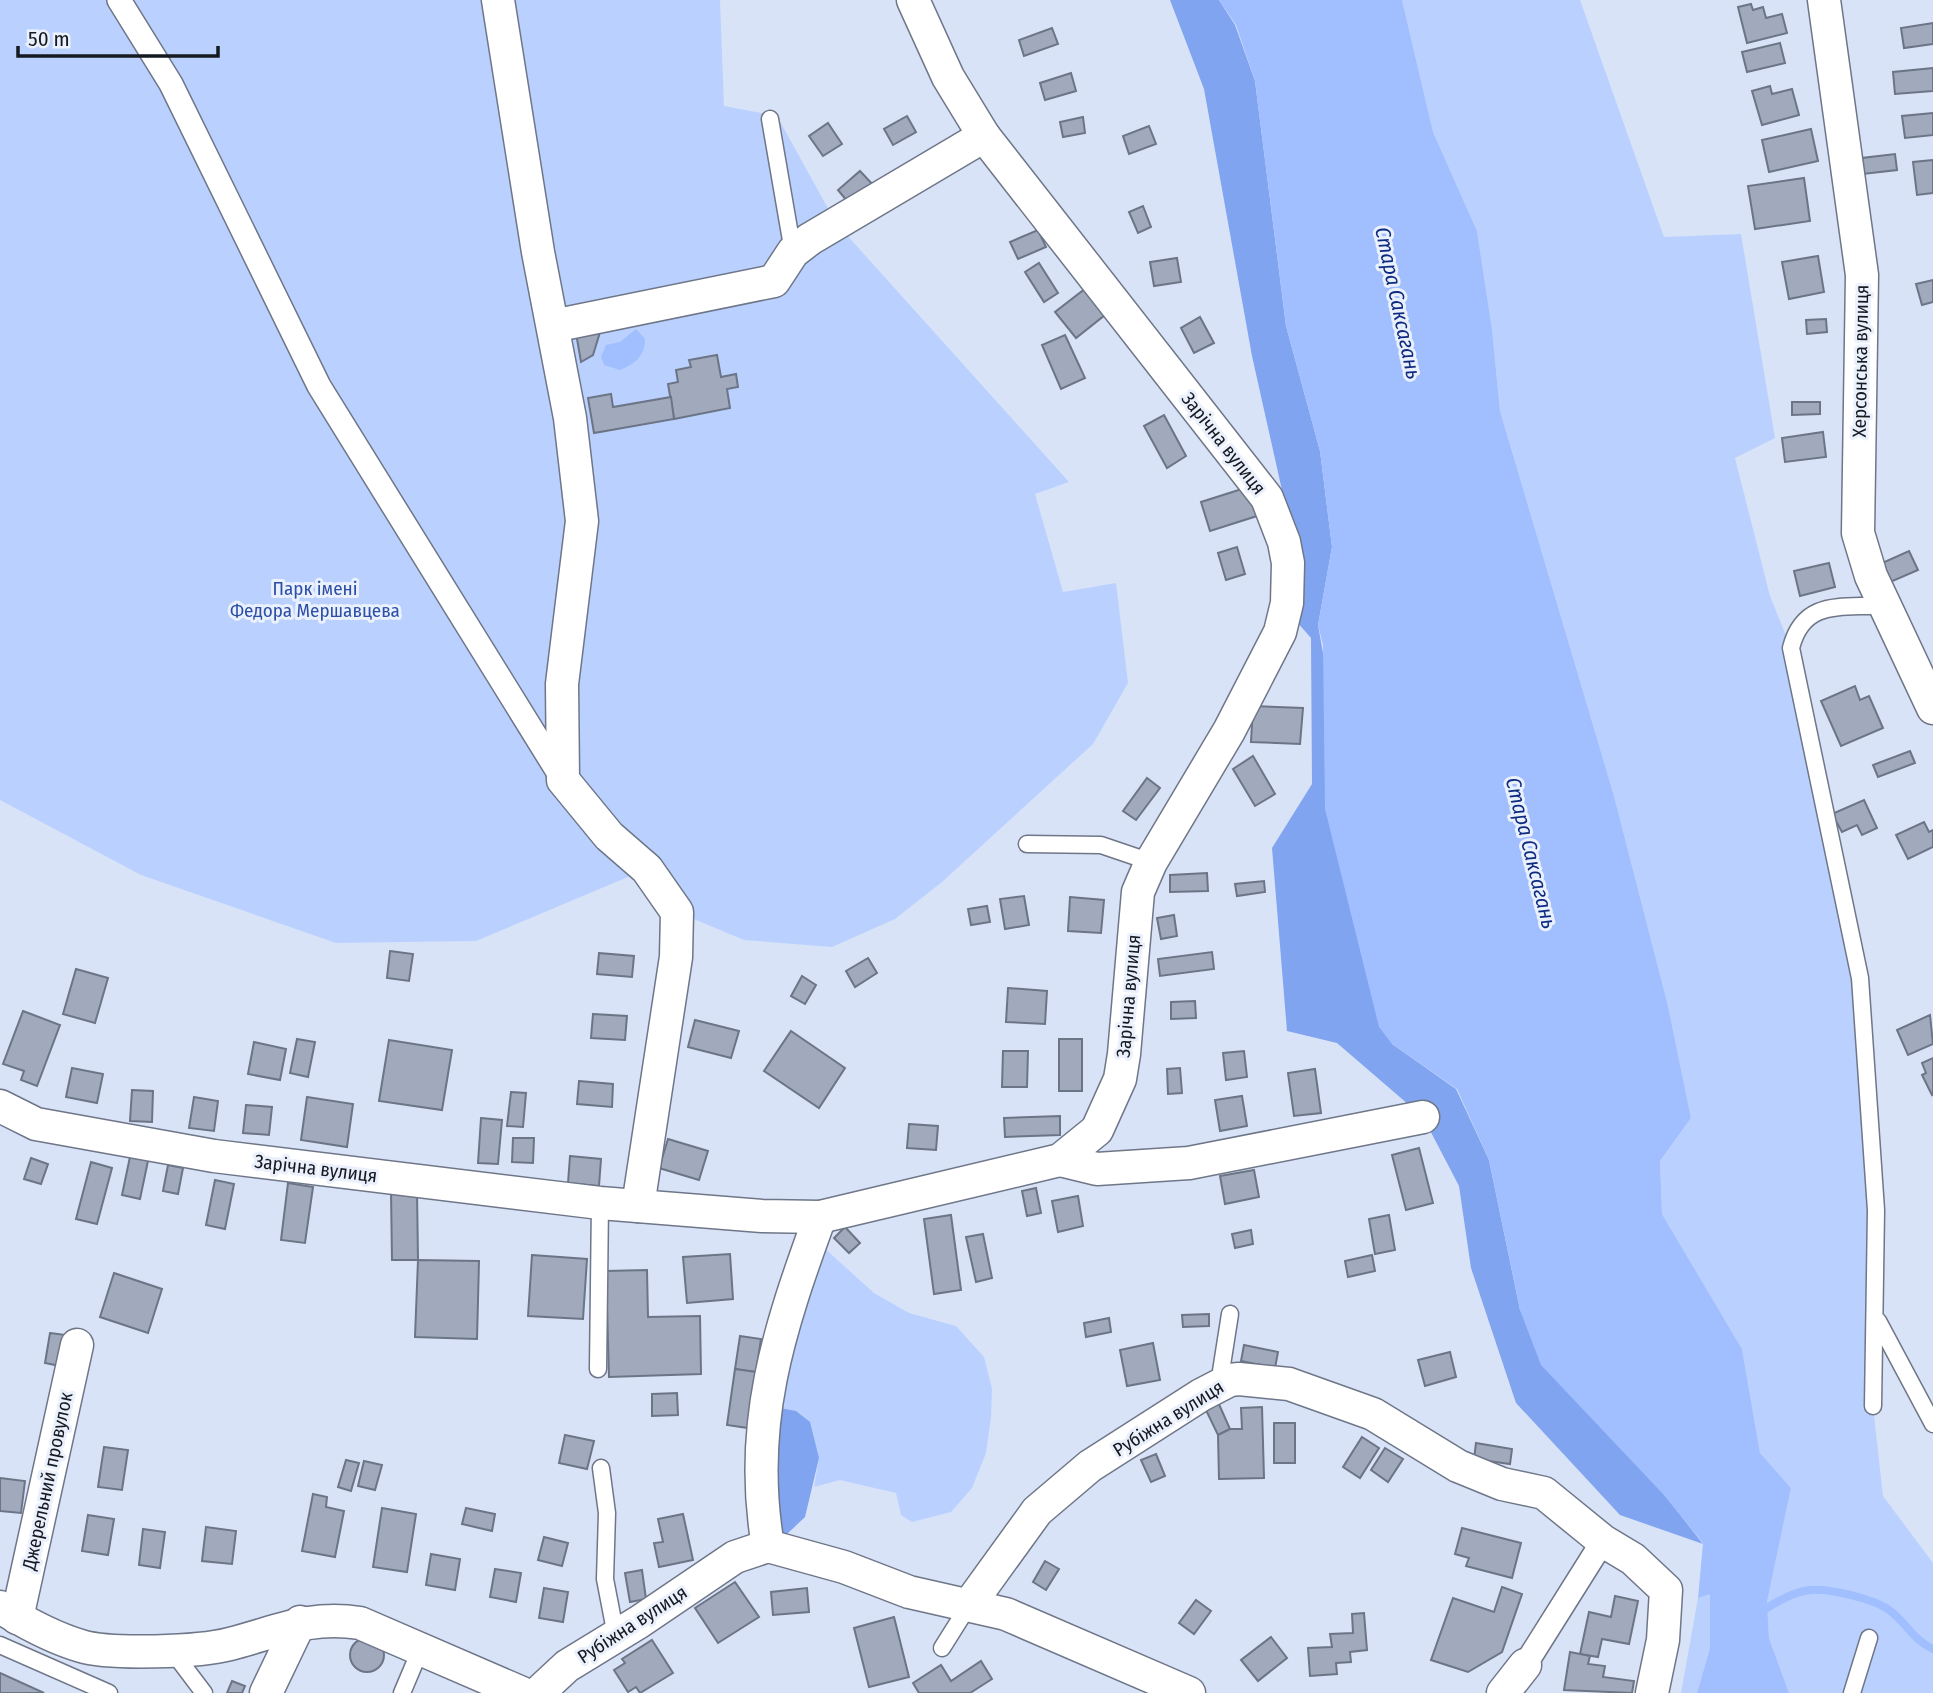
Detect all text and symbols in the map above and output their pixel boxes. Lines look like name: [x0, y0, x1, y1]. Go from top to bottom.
scale bar: [18, 14, 217, 58]
text: 50 m: [28, 26, 70, 52]
water label: Стара Саксагань: [1369, 225, 1427, 381]
street label: Херсонська вулиця: [1848, 284, 1873, 438]
street label: Зарічна вулиця: [1177, 388, 1271, 499]
park label: Парк імені Федора Мершавцева: [230, 577, 400, 622]
water label: Стара Саксагань: [1500, 775, 1562, 931]
street label: Зарічна вулиця: [1112, 934, 1145, 1059]
street label: Зарічна вулиця: [253, 1150, 379, 1187]
street label: Рубіжна вулиця: [1109, 1375, 1228, 1462]
street label: Джерельний провулок: [17, 1390, 78, 1573]
street label: Рубіжна вулиця: [573, 1580, 691, 1668]

